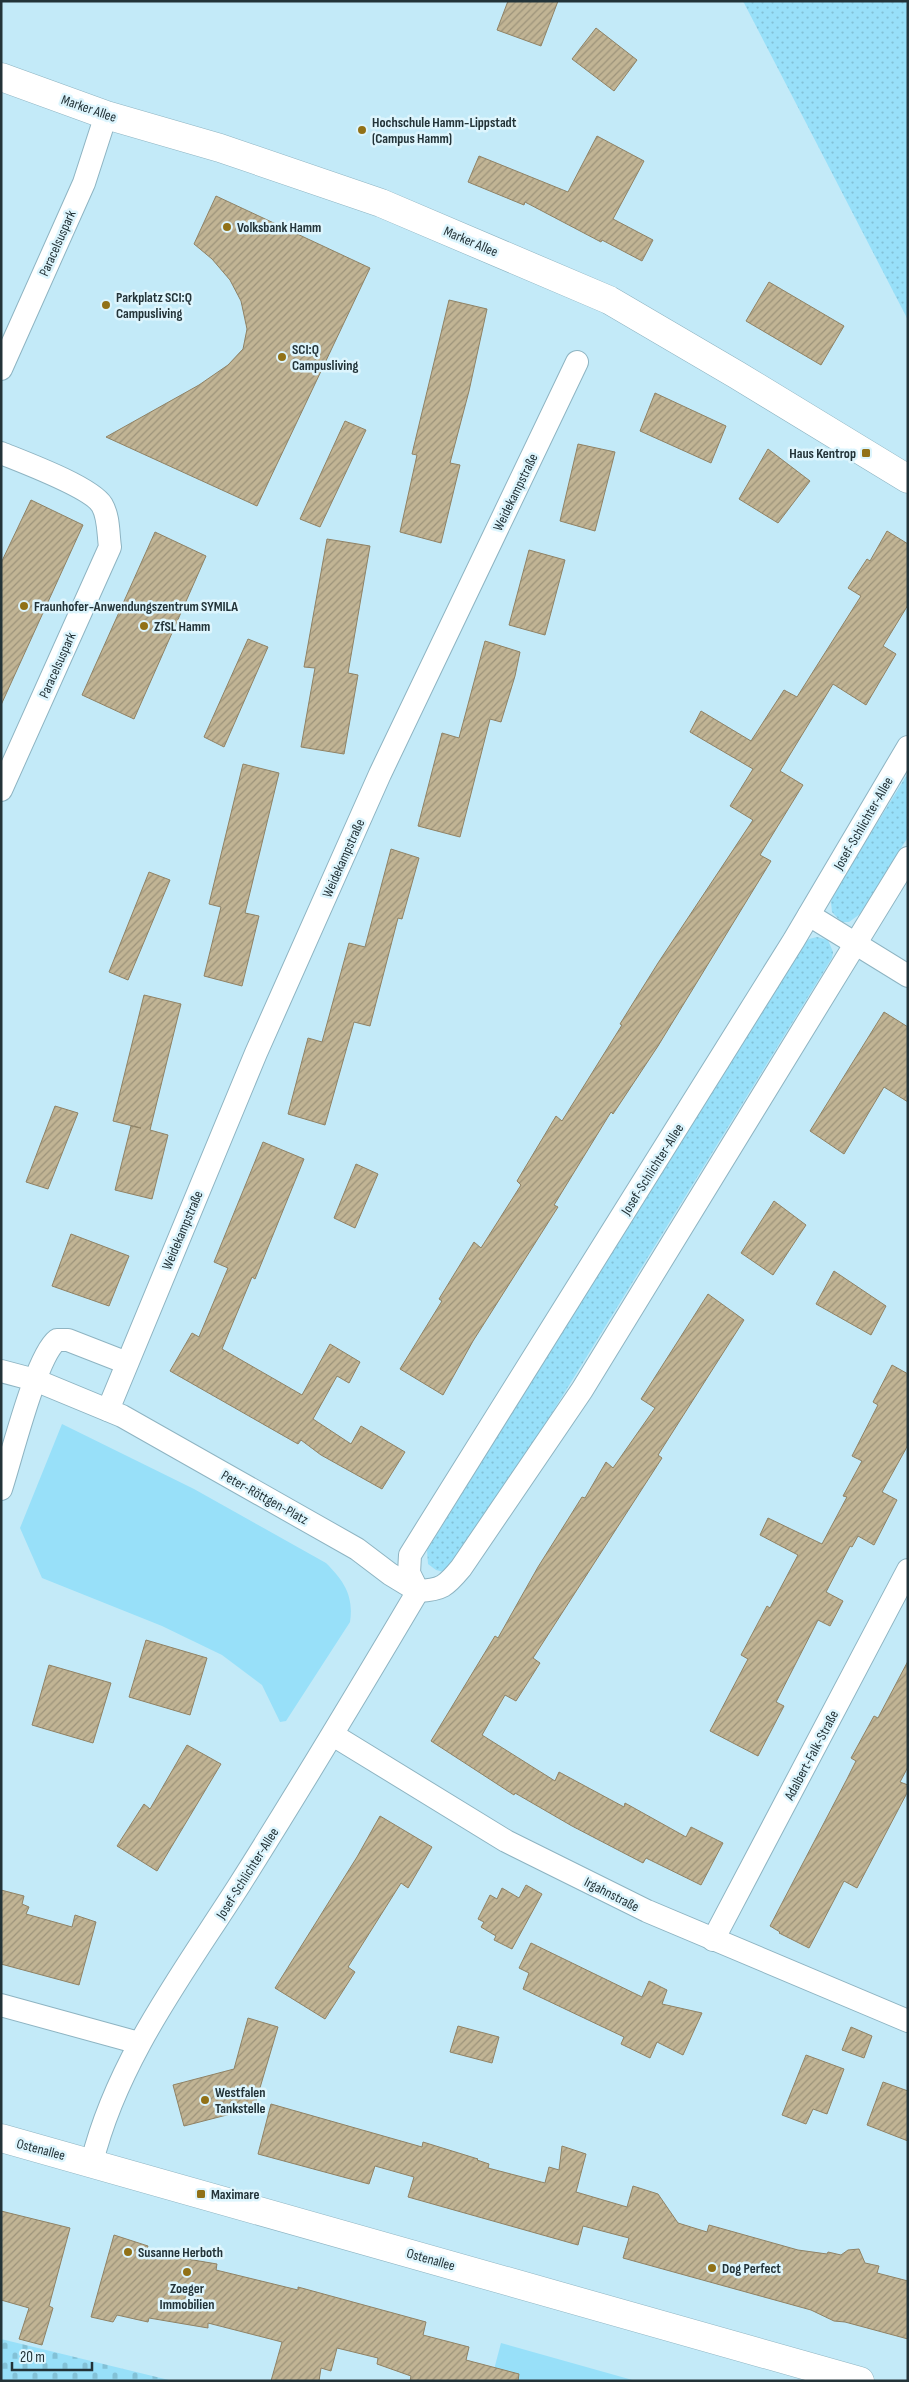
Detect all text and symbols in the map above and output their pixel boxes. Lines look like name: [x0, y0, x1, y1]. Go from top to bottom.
street label: Marker Allee: [59, 91, 119, 126]
place label: Hochschule Hamm-Lippstadt (Campus Hamm): [372, 114, 517, 147]
marker: Hochschule Hamm-Lippstadt (Campus Hamm): [356, 124, 368, 136]
street label: Paracelsuspark: [35, 207, 80, 279]
place label: Volksbank Hamm: [237, 219, 321, 236]
marker: Volksbank Hamm: [221, 221, 233, 233]
street label: Marker Allee: [441, 222, 501, 260]
place label: Parkplatz SCI:Q Campusliving: [116, 289, 192, 322]
marker: Parkplatz SCI:Q Campusliving: [100, 299, 112, 311]
place label: SCI:Q Campusliving: [292, 341, 358, 374]
marker: SCI:Q Campusliving: [276, 351, 288, 363]
place label: Haus Kentrop: [789, 445, 856, 462]
marker: Haus Kentrop: [860, 447, 872, 459]
street label: Weidekampstraße: [489, 451, 542, 534]
place label: Fraunhofer-Anwendungszentrum SYMILA: [34, 598, 238, 615]
marker: Fraunhofer-Anwendungszentrum SYMILA: [18, 600, 30, 612]
place label: ZfSL Hamm: [154, 618, 210, 635]
marker: ZfSL Hamm: [138, 620, 150, 632]
street label: Paracelsuspark: [35, 629, 80, 701]
street label: Josef-Schlichter-Allee: [829, 774, 897, 874]
street label: Weidekampstraße: [319, 816, 368, 900]
street label: Josef-Schlichter-Allee: [617, 1121, 687, 1219]
street label: Weidekampstraße: [158, 1188, 207, 1272]
street label: Peter-Röttgen-Platz: [218, 1467, 311, 1528]
street label: Adalbert-Falk-Straße: [780, 1708, 842, 1804]
street label: Josef-Schlichter-Allee: [212, 1825, 282, 1923]
street label: Irgahnstraße: [582, 1873, 642, 1915]
place label: Westfalen Tankstelle: [215, 2084, 265, 2117]
marker: Westfalen Tankstelle: [199, 2094, 211, 2106]
street label: Ostenallee: [15, 2135, 67, 2164]
place label: Maximare: [211, 2186, 259, 2203]
marker: Maximare: [195, 2188, 207, 2200]
place label: Susanne Herboth: [138, 2244, 223, 2261]
street label: Ostenallee: [405, 2244, 457, 2274]
marker: Susanne Herboth: [122, 2246, 134, 2258]
place label: Dog Perfect: [722, 2260, 781, 2277]
marker: Dog Perfect: [706, 2262, 718, 2274]
marker: Zoeger Immobilien: [181, 2266, 193, 2278]
place label: Zoeger Immobilien: [160, 2280, 214, 2313]
scale bar: [12, 2340, 92, 2372]
text: 20 m: [20, 2348, 45, 2367]

